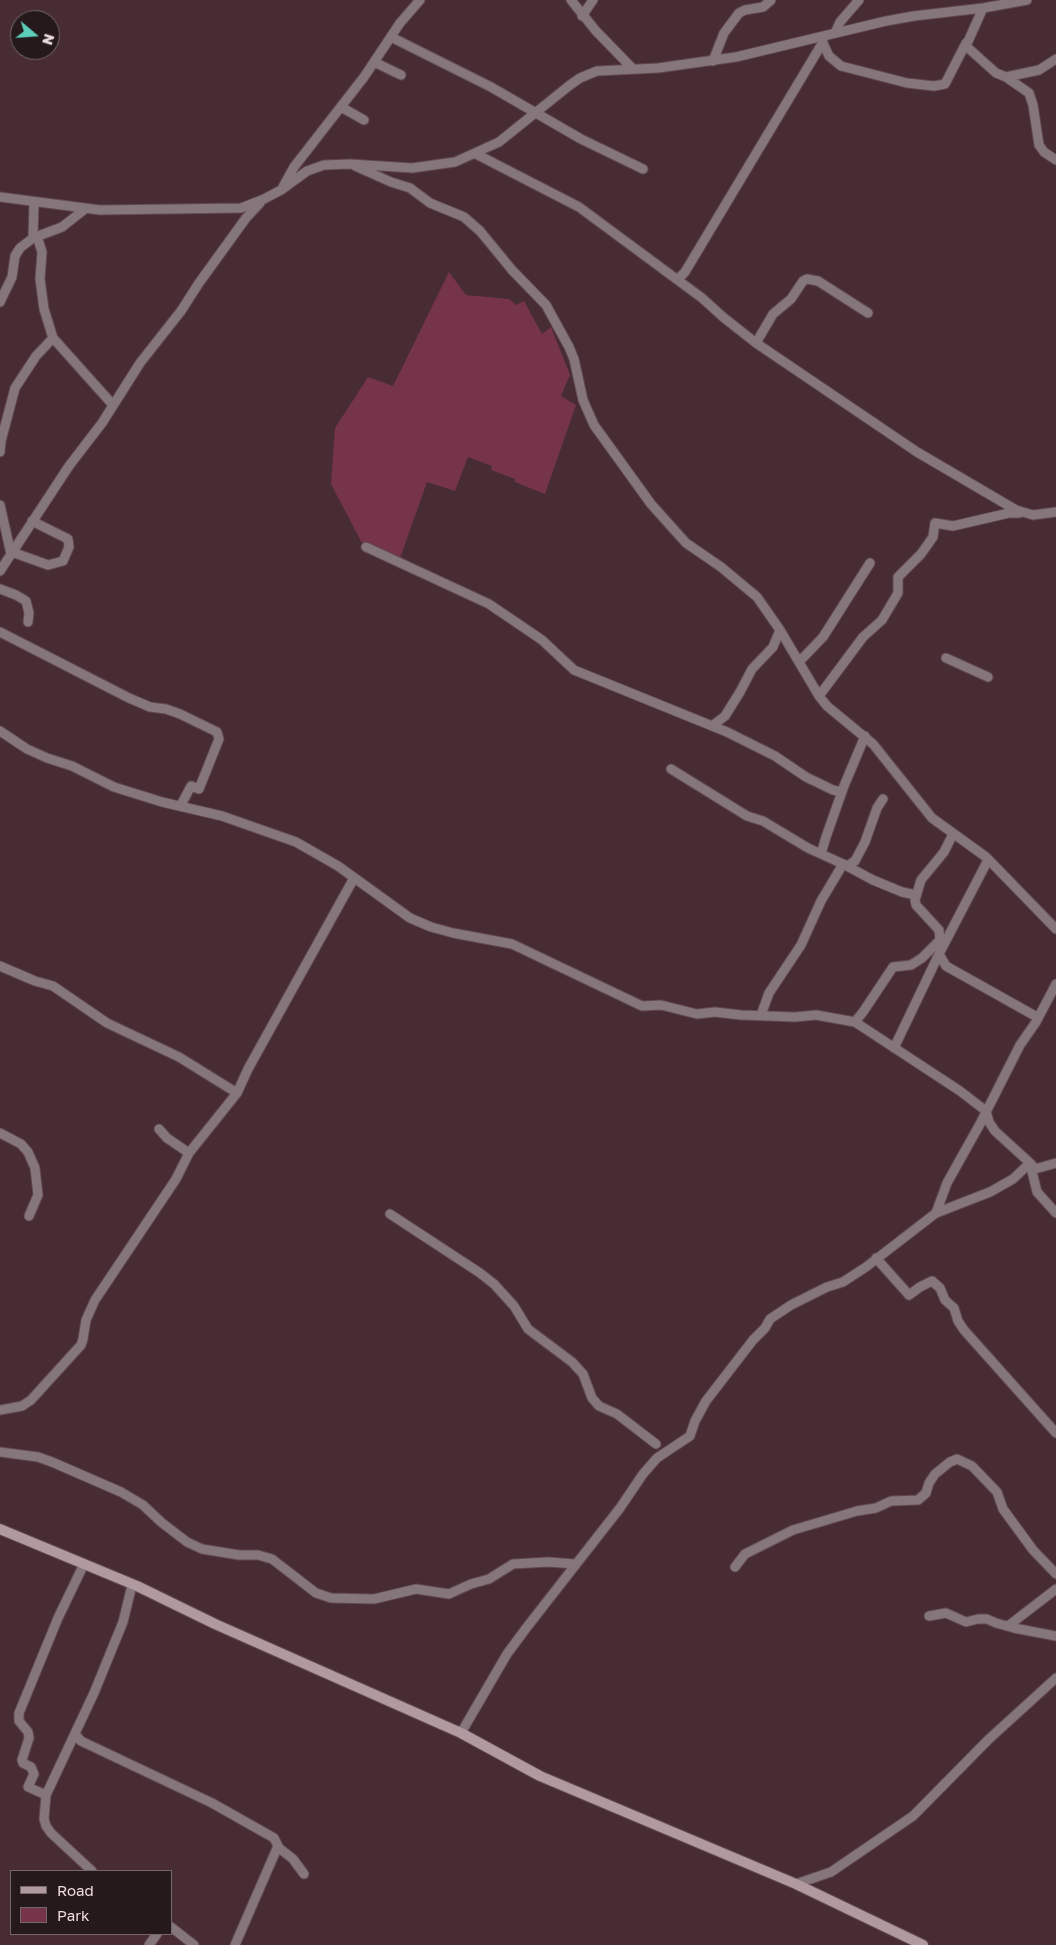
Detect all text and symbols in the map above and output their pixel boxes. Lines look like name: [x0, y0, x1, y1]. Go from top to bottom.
north arrow: [10, 10, 60, 60]
text: N: [39, 32, 59, 47]
legend: [10, 1870, 172, 1935]
text: Road: [57, 1881, 94, 1899]
text: Park: [57, 1906, 89, 1924]

